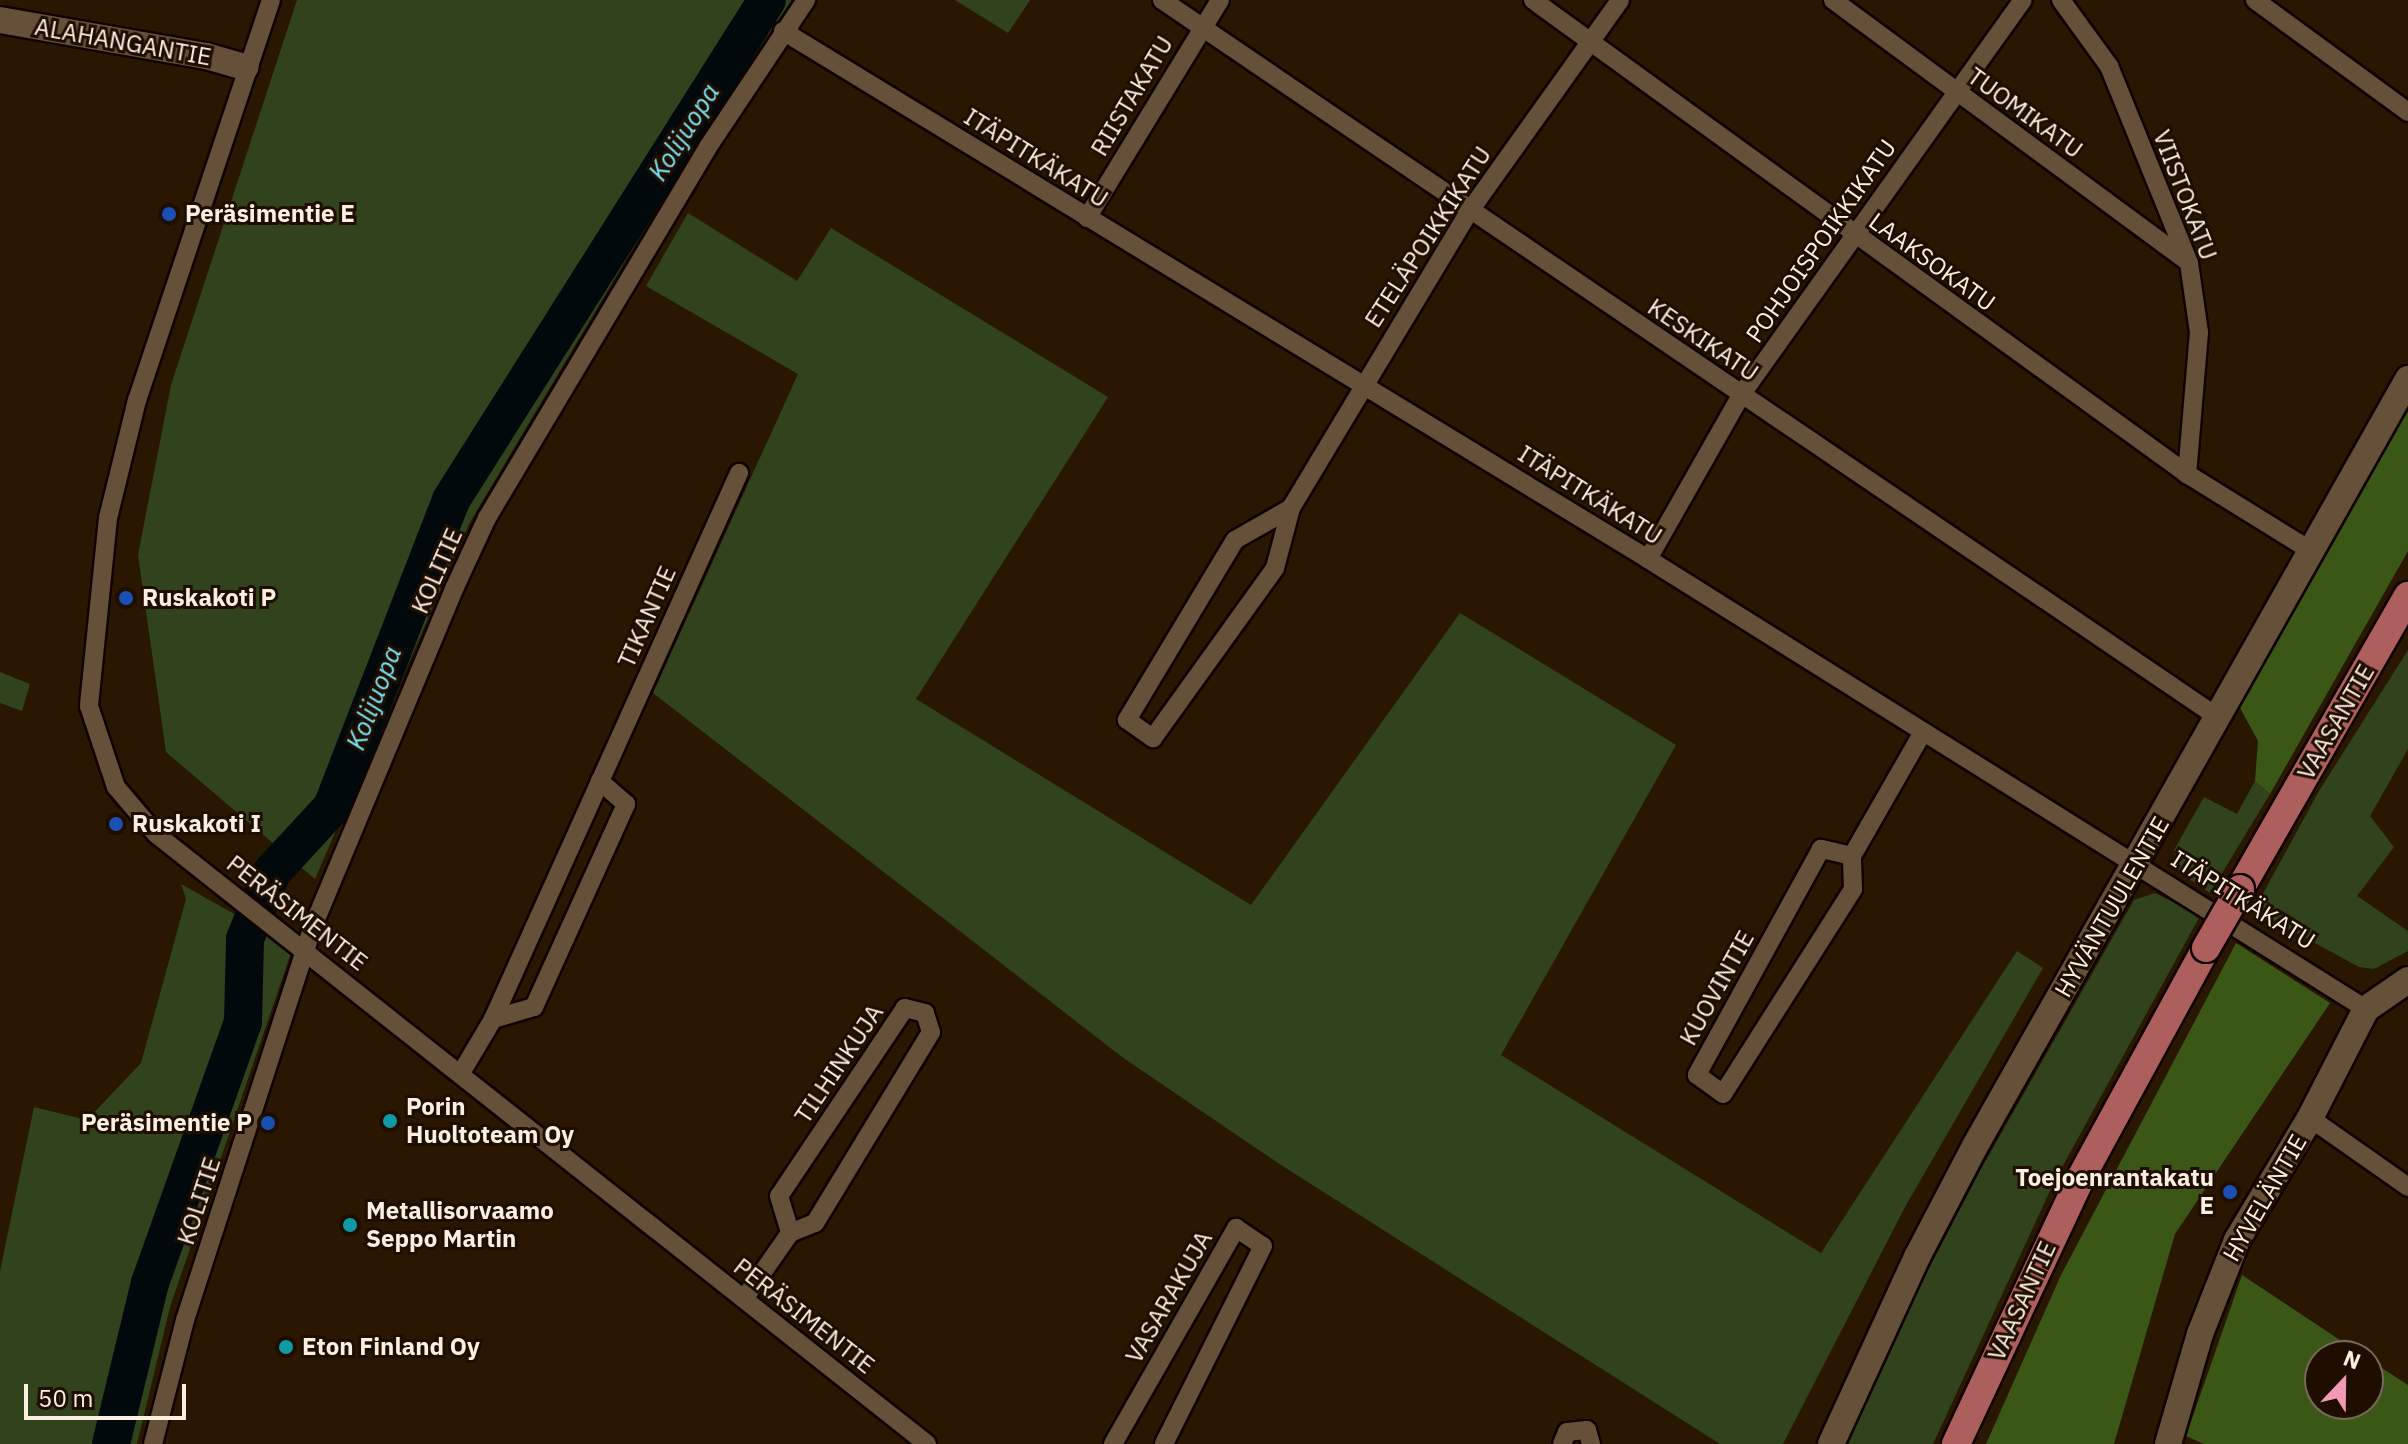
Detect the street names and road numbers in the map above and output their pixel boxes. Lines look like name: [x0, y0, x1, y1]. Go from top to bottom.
street label: ALAHANGANTIE: [32, 12, 214, 72]
street label: RIISTAKATU: [1085, 31, 1179, 161]
street label: TUOMIKATU: [1962, 62, 2088, 164]
street label: ITÄPITKÄKATU: [959, 102, 1113, 214]
street label: VIISTOKATU: [2147, 126, 2223, 264]
street label: POHJOISPOIKKIKATU: [1740, 134, 1902, 348]
street label: ETELÄPOIKKIKATU: [1359, 141, 1497, 333]
street label: LAAKSOKATU: [1863, 207, 2001, 317]
street label: KESKIKATU: [1642, 293, 1764, 387]
street label: ITÄPITKÄKATU: [1513, 439, 1667, 551]
street label: KOLITIE: [405, 524, 469, 618]
street label: TIKANTIE: [612, 562, 682, 672]
street label: VAASANTIE: [2291, 659, 2381, 785]
street label: HYVÄNTUULENTIE: [2049, 812, 2175, 1002]
street label: ITÄPITKÄKATU: [2166, 844, 2320, 956]
street label: PERÄSIMENTIE: [221, 849, 373, 977]
street label: KUOVINTIE: [1674, 926, 1760, 1050]
street label: TILHINKUJA: [789, 999, 889, 1129]
street label: HYVELÄNTIE: [2217, 1129, 2313, 1267]
street label: KOLITIE: [171, 1154, 227, 1248]
street label: VASARAKUJA: [1120, 1226, 1218, 1368]
street label: VAASANTIE: [1982, 1237, 2062, 1365]
street label: PERÄSIMENTIE: [728, 1252, 880, 1380]

